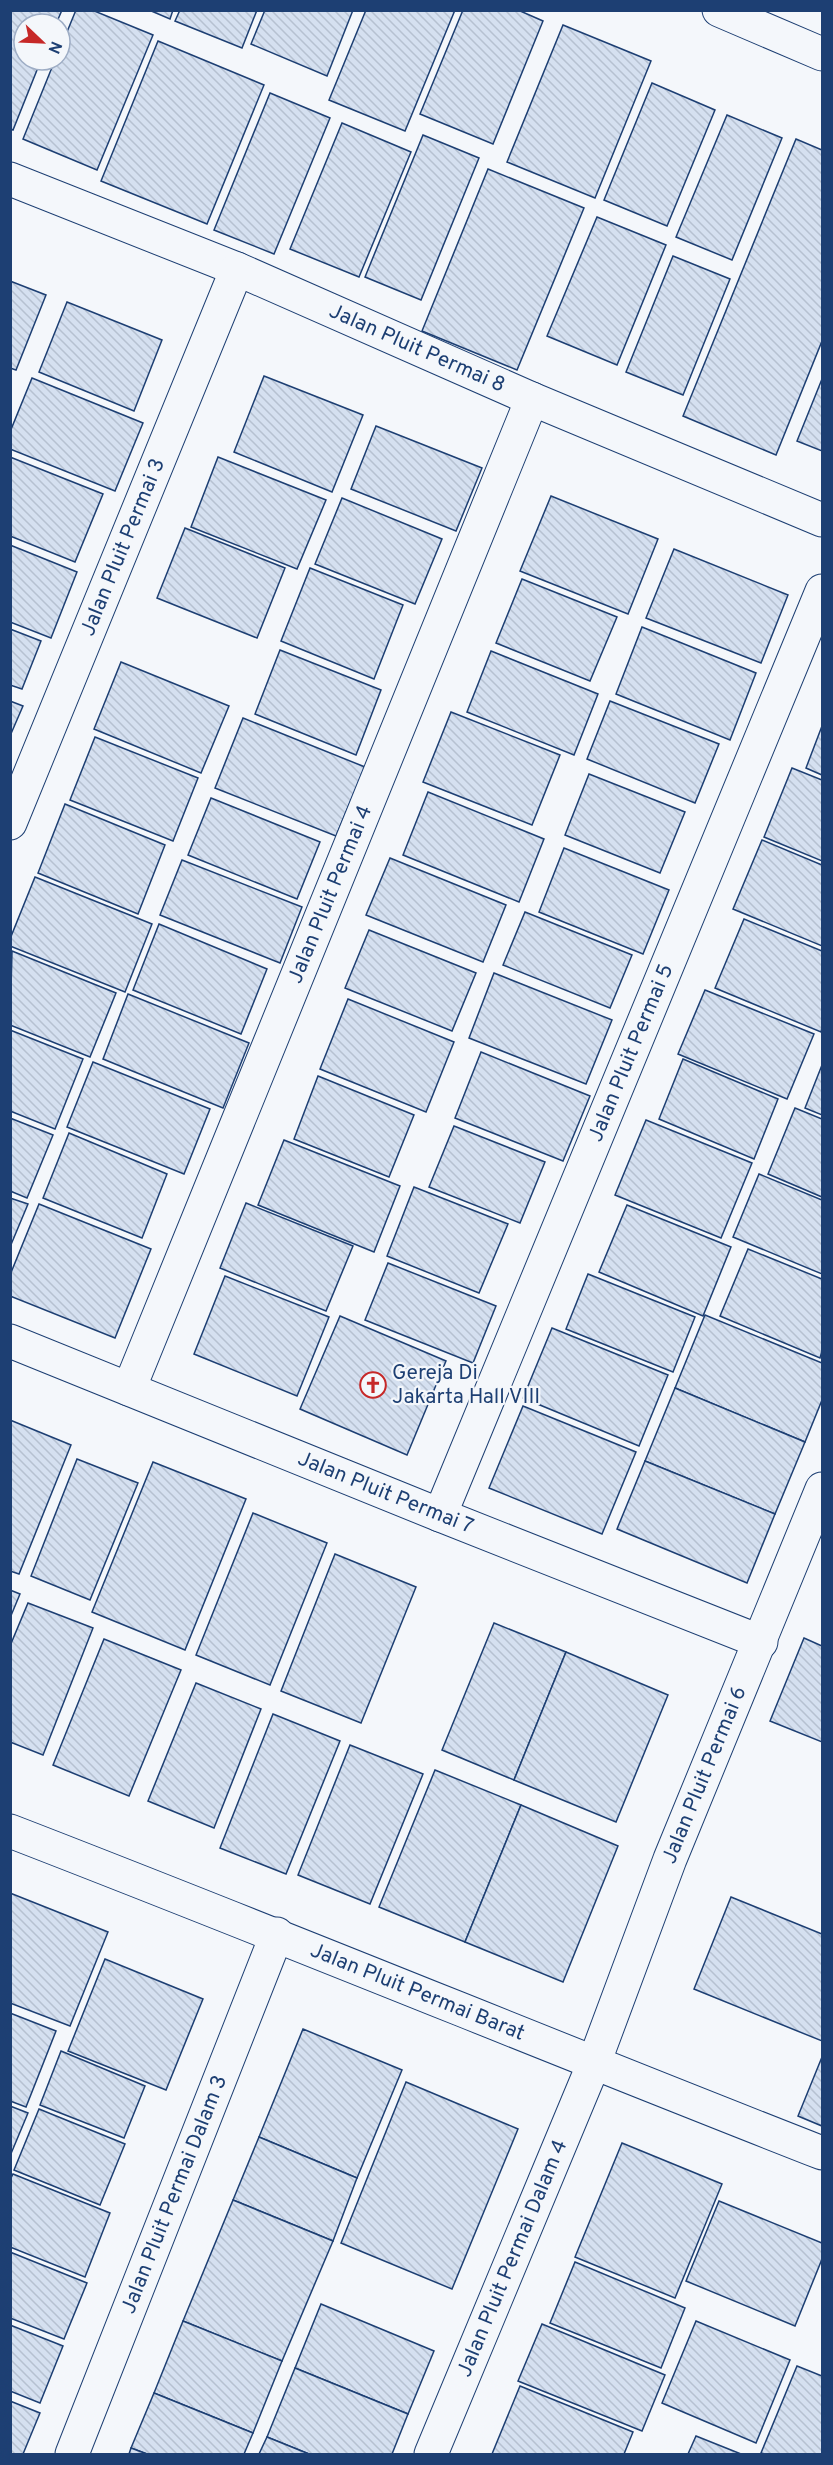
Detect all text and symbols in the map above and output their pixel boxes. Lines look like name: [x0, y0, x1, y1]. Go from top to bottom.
north arrow: [12, 12, 72, 72]
text: N: [43, 38, 65, 56]
street label: Jalan Pluit Permai 8: [325, 298, 509, 399]
street label: Jalan Pluit Permai 3: [75, 454, 171, 640]
street label: Jalan Pluit Permai 4: [282, 801, 379, 988]
street label: Jalan Pluit Permai 5: [582, 960, 680, 1146]
place label: Gereja Di Jakarta Hall VIII: [392, 1360, 540, 1411]
church icon: Gereja Di Jakarta Hall VIII: [358, 1370, 388, 1400]
street label: Jalan Pluit Permai 7: [294, 1445, 477, 1540]
street label: Jalan Pluit Permai 6: [656, 1682, 753, 1868]
street label: Jalan Pluit Permai Barat: [306, 1937, 529, 2047]
street label: Jalan Pluit Permai Dalam 3: [115, 2071, 234, 2318]
street label: Jalan Pluit Permai Dalam 4: [451, 2136, 574, 2381]

